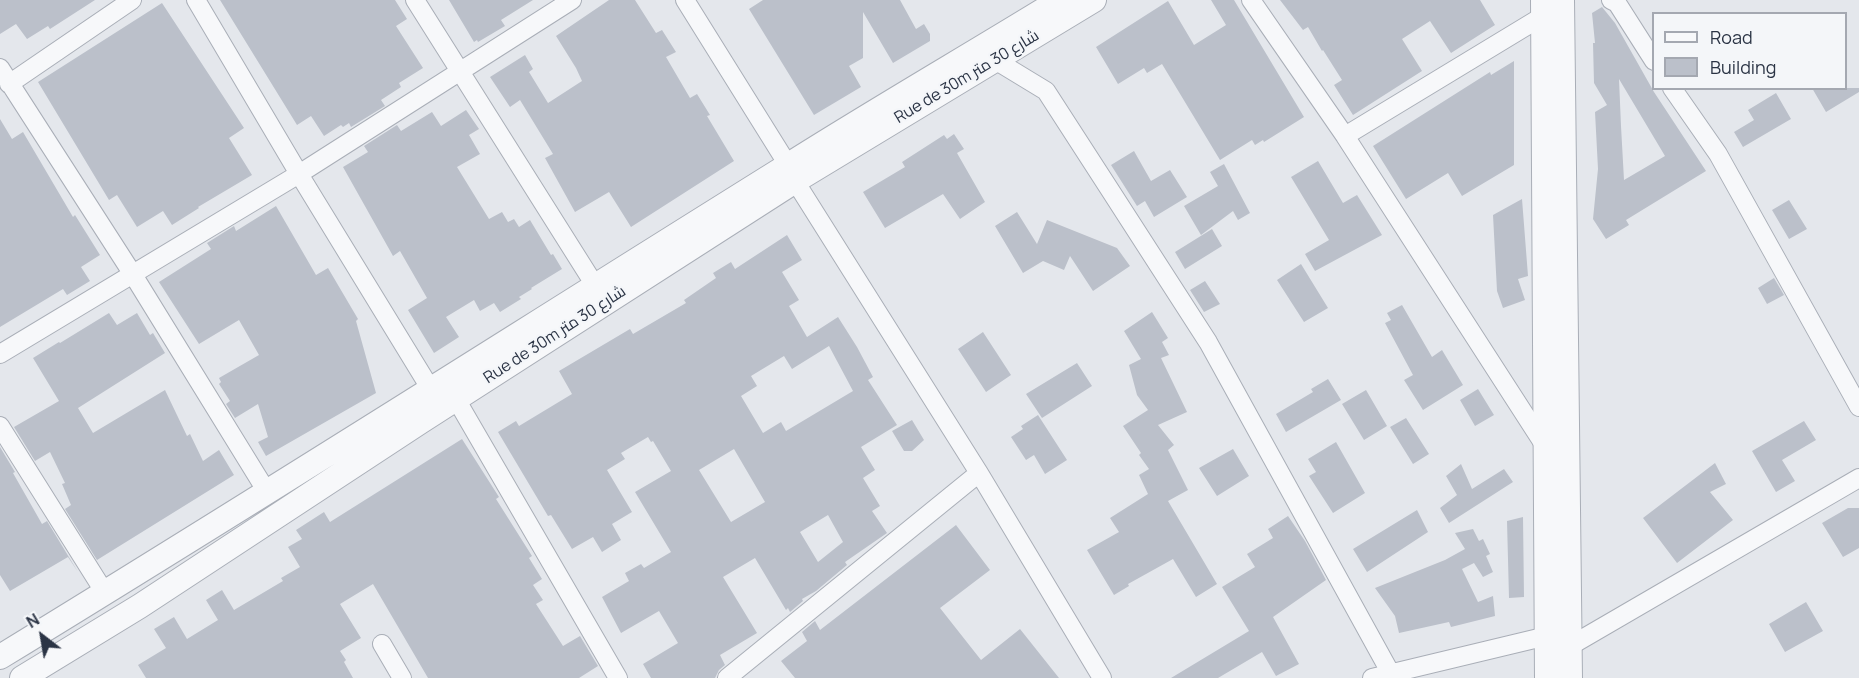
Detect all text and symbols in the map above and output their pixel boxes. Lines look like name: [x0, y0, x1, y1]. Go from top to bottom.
legend: [1652, 12, 1847, 90]
text: Road: [1710, 25, 1753, 49]
street label: Rue de 30m شارع 30 متر: [891, 26, 1043, 128]
text: Building: [1710, 55, 1776, 79]
street label: Rue de 30m شارع 30 متر: [480, 282, 630, 388]
north arrow: [12, 606, 72, 666]
text: N: [22, 608, 43, 633]

